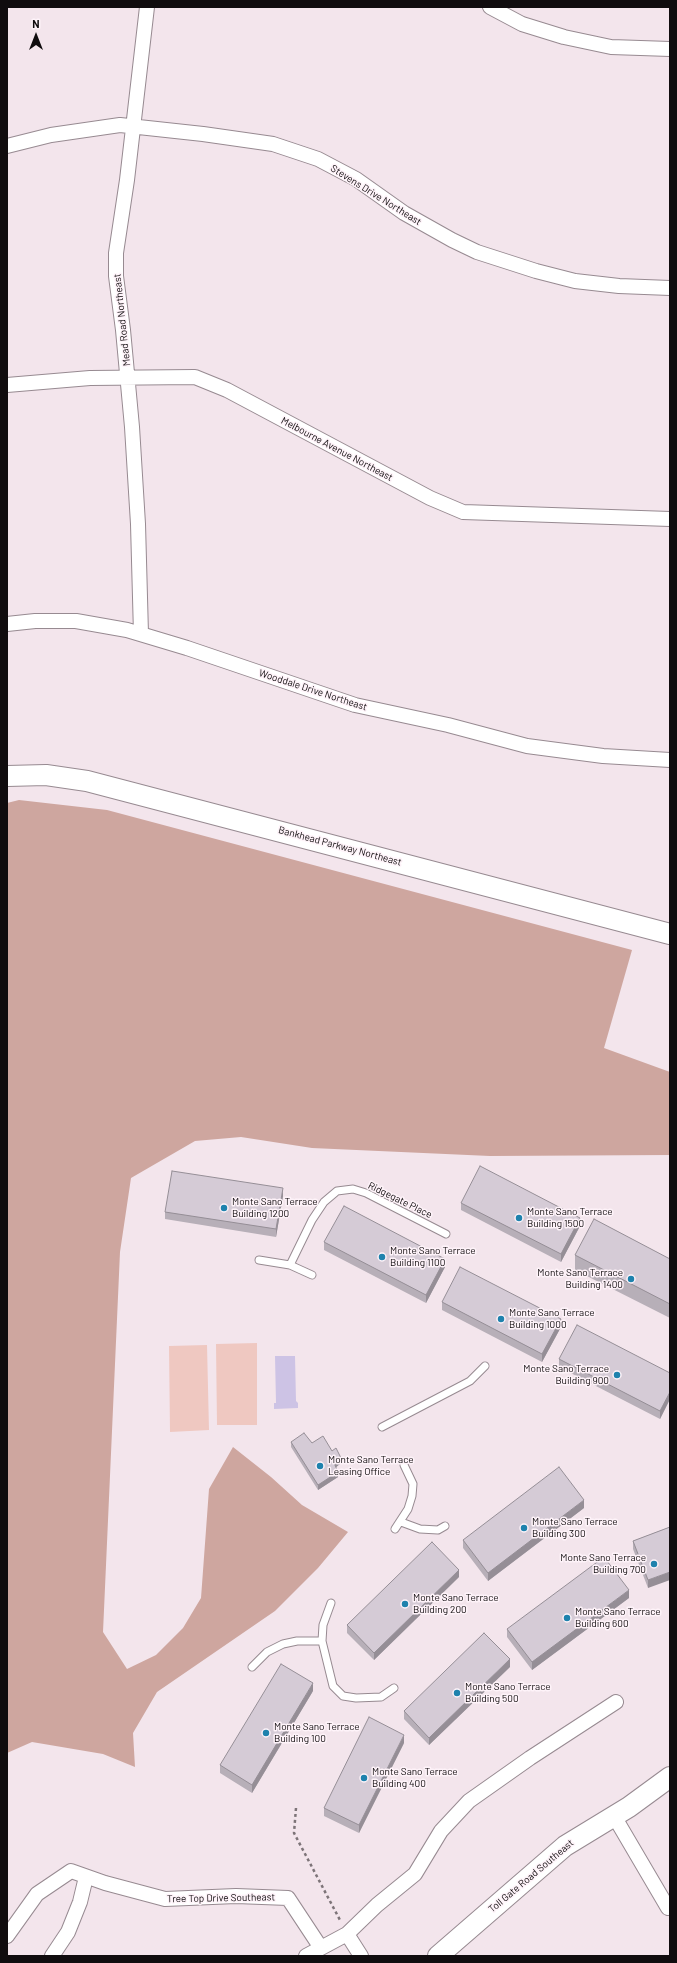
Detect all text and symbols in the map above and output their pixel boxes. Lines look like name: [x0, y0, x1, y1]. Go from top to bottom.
north arrow: [16, 16, 56, 56]
text: N: [32, 17, 40, 30]
street label: Stevens Drive Northeast: [328, 162, 424, 228]
street label: Mead Road Northeast: [111, 273, 133, 367]
street label: Melbourne Avenue Northeast: [279, 414, 395, 484]
street label: Wooddale Drive Northeast: [257, 667, 369, 713]
street label: Bankhead Parkway Northeast: [277, 824, 403, 868]
street label: Ridgegate Place: [366, 1179, 434, 1221]
place label: Monte Sano Terrace Building 1200: [232, 1196, 318, 1220]
marker: Monte Sano Terrace Building 1200: [219, 1203, 229, 1213]
place label: Monte Sano Terrace Building 1500: [527, 1206, 613, 1230]
marker: Monte Sano Terrace Building 1500: [514, 1213, 524, 1223]
place label: Monte Sano Terrace Building 1100: [390, 1245, 476, 1268]
marker: Monte Sano Terrace Building 1100: [377, 1252, 387, 1262]
place label: Monte Sano Terrace Building 1400: [537, 1267, 623, 1290]
marker: Monte Sano Terrace Building 1400: [626, 1274, 636, 1284]
place label: Monte Sano Terrace Building 1000: [509, 1307, 595, 1330]
marker: Monte Sano Terrace Building 1000: [496, 1314, 506, 1324]
place label: Monte Sano Terrace Building 900: [523, 1363, 609, 1386]
marker: Monte Sano Terrace Building 900: [612, 1370, 622, 1380]
place label: Monte Sano Terrace Leasing Office: [328, 1454, 414, 1478]
marker: Monte Sano Terrace Leasing Office: [315, 1461, 325, 1471]
place label: Monte Sano Terrace Building 300: [532, 1516, 618, 1540]
marker: Monte Sano Terrace Building 300: [519, 1523, 529, 1533]
place label: Monte Sano Terrace Building 700: [560, 1552, 646, 1576]
marker: Monte Sano Terrace Building 700: [649, 1559, 659, 1569]
place label: Monte Sano Terrace Building 200: [413, 1592, 499, 1616]
marker: Monte Sano Terrace Building 200: [400, 1599, 410, 1609]
place label: Monte Sano Terrace Building 600: [575, 1606, 661, 1630]
marker: Monte Sano Terrace Building 600: [562, 1613, 572, 1623]
place label: Monte Sano Terrace Building 500: [465, 1681, 551, 1704]
marker: Monte Sano Terrace Building 500: [452, 1688, 462, 1698]
place label: Monte Sano Terrace Building 100: [274, 1721, 360, 1744]
marker: Monte Sano Terrace Building 100: [261, 1728, 271, 1738]
place label: Monte Sano Terrace Building 400: [372, 1766, 458, 1790]
marker: Monte Sano Terrace Building 400: [359, 1773, 369, 1783]
street label: Toll Gate Road Southeast: [486, 1837, 576, 1915]
street label: Tree Top Drive Southeast: [167, 1891, 275, 1905]

